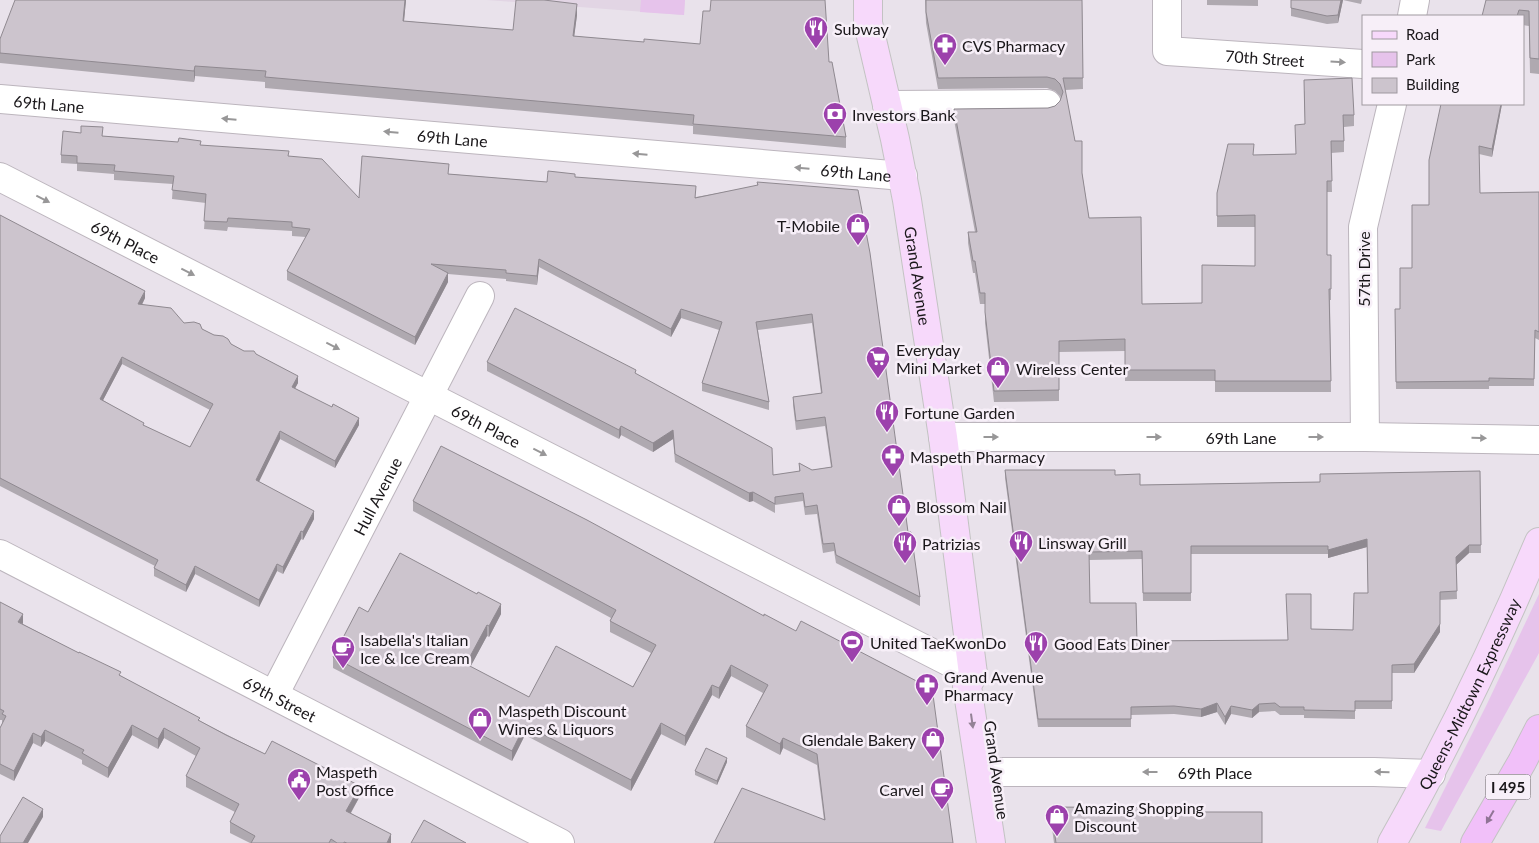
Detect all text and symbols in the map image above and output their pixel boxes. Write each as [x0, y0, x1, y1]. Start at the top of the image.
restaurant icon: Subway [803, 15, 829, 49]
legend [1362, 15, 1524, 105]
place label: Subway [834, 19, 890, 38]
text: Road [1406, 25, 1439, 43]
pharmacy icon: CVS Pharmacy [932, 32, 958, 66]
place label: CVS Pharmacy [962, 36, 1066, 55]
street label: 70th Street [1224, 45, 1305, 70]
text: Park [1406, 50, 1436, 68]
one-way arrow [1330, 58, 1346, 66]
text: Building [1406, 75, 1459, 93]
street label: 69th Lane [13, 91, 85, 116]
bank icon: Investors Bank [822, 101, 848, 135]
place label: Investors Bank [852, 105, 956, 124]
one-way arrow [221, 114, 237, 122]
street label: 69th Lane [416, 125, 488, 150]
one-way arrow [383, 128, 399, 136]
one-way arrow [632, 150, 648, 158]
street label: 69th Lane [820, 160, 892, 184]
one-way arrow [794, 164, 810, 172]
one-way arrow [36, 195, 51, 203]
shop icon: T-Mobile [845, 212, 871, 246]
street label: 69th Place [88, 216, 163, 267]
place label: T-Mobile [777, 216, 840, 235]
street label: Grand Avenue [902, 225, 935, 327]
street label: 57th Drive [1354, 231, 1373, 307]
one-way arrow [181, 268, 196, 276]
place label: Everyday Mini Market [896, 340, 982, 377]
one-way arrow [326, 342, 340, 350]
supermarket icon: Everyday Mini Market [865, 345, 891, 379]
shop icon: Wireless Center [985, 355, 1011, 389]
place label: Wireless Center [1016, 359, 1128, 378]
restaurant icon: Fortune Garden [874, 399, 900, 433]
street label: 69th Place [449, 400, 524, 451]
place label: Fortune Garden [904, 403, 1015, 422]
street label: 69th Lane [1206, 428, 1276, 447]
one-way arrow [984, 433, 1000, 441]
one-way arrow [1146, 433, 1162, 441]
one-way arrow [1309, 433, 1325, 441]
one-way arrow [1471, 435, 1487, 443]
pharmacy icon: Maspeth Pharmacy [880, 443, 906, 477]
place label: Maspeth Pharmacy [910, 447, 1046, 466]
one-way arrow [533, 448, 547, 456]
street label: Hull Avenue [349, 454, 405, 538]
shop icon: Blossom Nail [886, 493, 912, 527]
place label: Blossom Nail [916, 497, 1007, 516]
restaurant icon: Linsway Grill [1008, 529, 1034, 563]
restaurant icon: Patrizias [892, 530, 918, 564]
place label: Linsway Grill [1038, 533, 1127, 552]
place label: Patrizias [922, 534, 981, 553]
street label: Queens-Midtown Expressway [1414, 594, 1523, 793]
sports icon: United TaeKwonDo [839, 629, 865, 663]
place label: Isabella's Italian Ice & Ice Cream [360, 630, 470, 667]
restaurant icon: Good Eats Diner [1023, 630, 1049, 664]
place label: United TaeKwonDo [870, 633, 1006, 652]
place label: Good Eats Diner [1054, 634, 1170, 653]
cafe icon: Isabella's Italian Ice & Ice Cream [330, 635, 356, 669]
place label: Grand Avenue Pharmacy [944, 667, 1044, 704]
street label: 69th Street [240, 672, 320, 725]
pharmacy icon: Grand Avenue Pharmacy [914, 672, 940, 706]
place label: Maspeth Discount Wines & Liquors [498, 701, 627, 738]
shop icon: Maspeth Discount Wines & Liquors [467, 706, 493, 740]
one-way arrow [968, 713, 976, 729]
street label: Grand Avenue [981, 719, 1013, 821]
shop icon: Glendale Bakery [920, 726, 946, 760]
place label: Glendale Bakery [802, 730, 917, 749]
place label: Maspeth Post Office [316, 762, 394, 799]
street label: 69th Place [1178, 763, 1252, 782]
public building icon: Maspeth Post Office [286, 767, 312, 801]
one-way arrow [1142, 768, 1158, 776]
one-way arrow [1374, 768, 1390, 776]
road number: I 495 [1486, 774, 1530, 800]
cafe icon: Carvel [929, 776, 955, 810]
place label: Carvel [879, 780, 924, 799]
place label: Amazing Shopping Discount [1074, 798, 1204, 835]
shop icon: Amazing Shopping Discount [1044, 803, 1070, 837]
one-way arrow [1485, 811, 1494, 824]

